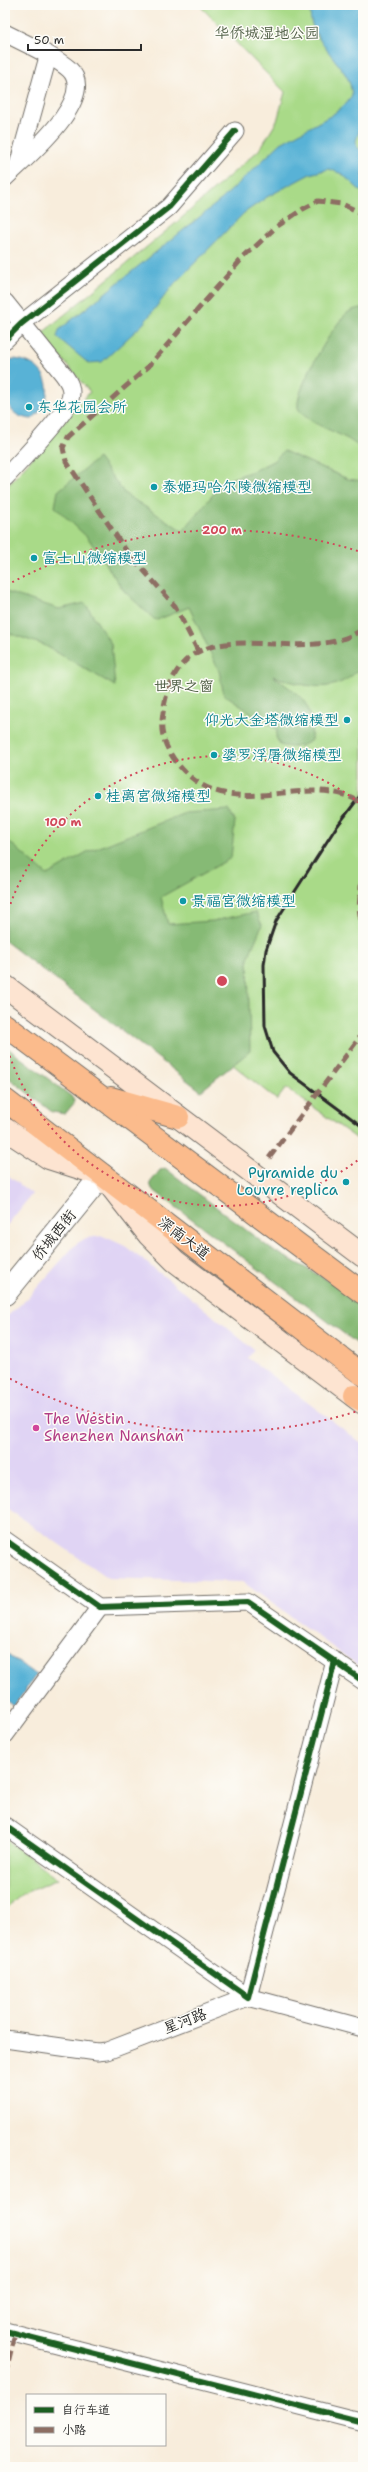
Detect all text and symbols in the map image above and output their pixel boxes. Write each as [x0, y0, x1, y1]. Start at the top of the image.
park label: 华侨城湿地公园 [214, 23, 320, 43]
scale bar [28, 26, 141, 52]
text: 50 m [34, 32, 64, 48]
place label: 东华花园会所 [37, 397, 127, 417]
marker: 东华花园会所 [24, 402, 34, 412]
place label: 泰姬玛哈尔陵微缩模型 [162, 477, 312, 497]
marker: 泰姬玛哈尔陵微缩模型 [149, 482, 159, 492]
text: 200 m [202, 522, 242, 538]
place label: 富士山微缩模型 [42, 548, 147, 568]
marker: 富士山微缩模型 [29, 553, 39, 563]
park label: 世界之窗 [154, 676, 214, 696]
place label: 仰光大金塔微缩模型 [204, 710, 339, 730]
marker: 仰光大金塔微缩模型 [342, 715, 352, 725]
place label: 婆罗浮屠微缩模型 [222, 745, 342, 765]
marker: 婆罗浮屠微缩模型 [209, 750, 219, 760]
place label: 桂离宫微缩模型 [106, 786, 211, 806]
marker: 桂离宫微缩模型 [93, 791, 103, 801]
text: 100 m [45, 814, 82, 830]
place label: 景福宫微缩模型 [191, 891, 296, 911]
marker: 景福宫微缩模型 [178, 896, 188, 906]
centre of rings [215, 974, 229, 988]
place label: Pyramide du Louvre replica [236, 1163, 339, 1200]
marker: Pyramide du Louvre replica [341, 1177, 351, 1187]
street label: 侨城西街 [27, 1205, 81, 1265]
street label: 深南大道 [154, 1212, 214, 1264]
place label: The Westin Shenzhen Nanshan [44, 1409, 184, 1446]
marker: The Westin Shenzhen Nanshan [31, 1423, 41, 1433]
street label: 星河路 [160, 2004, 210, 2038]
legend [26, 2394, 166, 2446]
text: 自行车道 [62, 2402, 110, 2418]
text: 小路 [62, 2422, 86, 2438]

